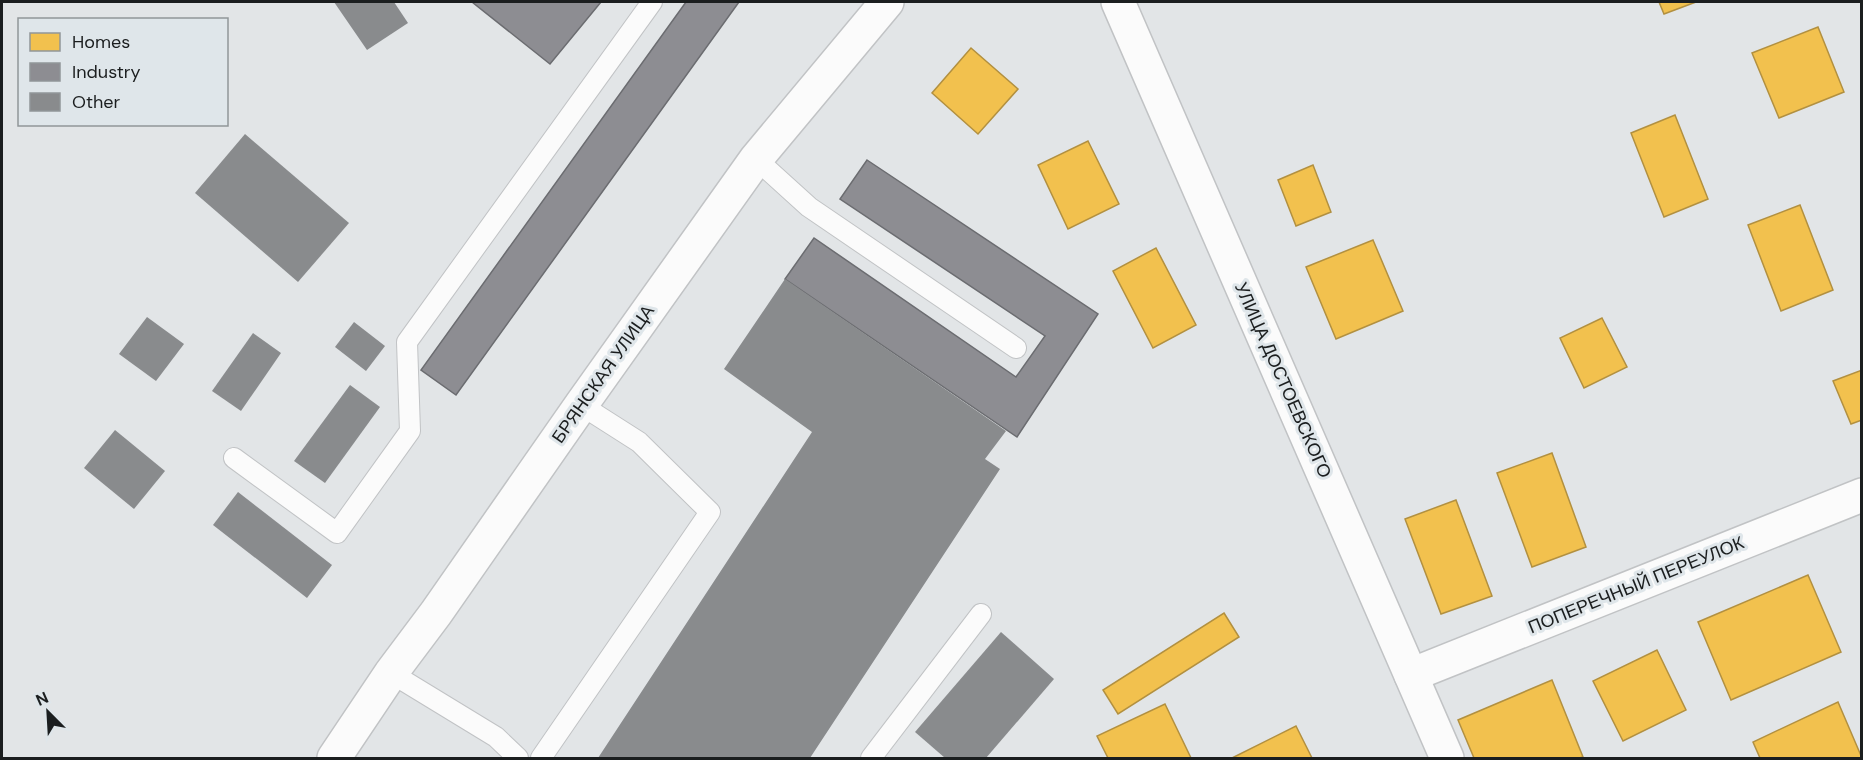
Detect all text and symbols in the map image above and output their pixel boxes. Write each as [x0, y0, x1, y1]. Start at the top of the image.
legend [18, 18, 228, 126]
text: Homes [72, 30, 130, 54]
text: Industry [72, 60, 141, 84]
text: Other [72, 90, 121, 114]
street label: УЛИЦА ДОСТОЕВСКОГО [1229, 278, 1337, 482]
street label: БРЯНСКАЯ УЛИЦА [546, 300, 660, 448]
street label: ПОПЕРЕЧНЫЙ ПЕРЕУЛОК [1525, 530, 1748, 639]
north arrow [18, 682, 78, 742]
text: N [33, 687, 52, 711]

